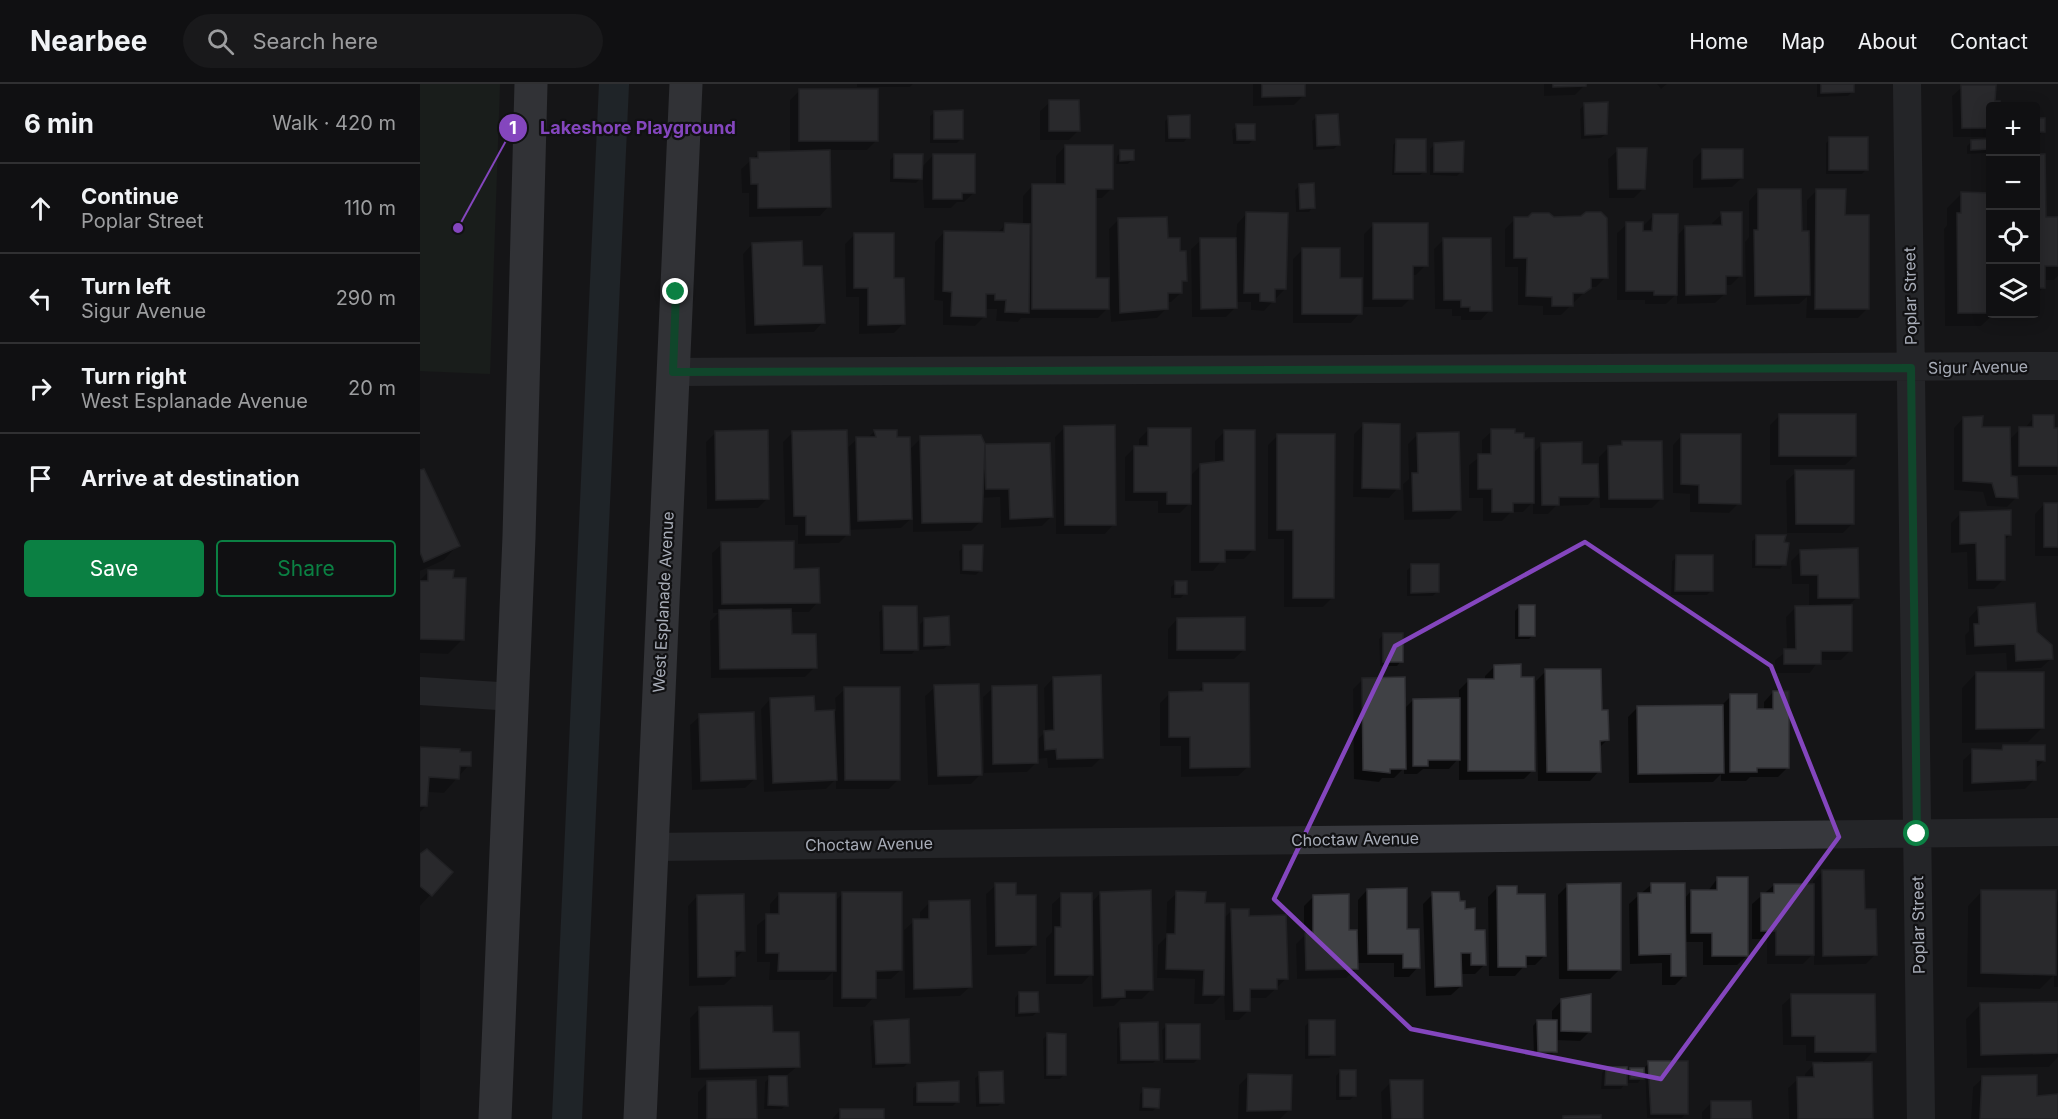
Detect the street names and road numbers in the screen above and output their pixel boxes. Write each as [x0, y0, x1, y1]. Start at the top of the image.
street label: Poplar Street [1899, 247, 1921, 345]
street label: Sigur Avenue [1928, 356, 2028, 378]
street label: West Esplanade Avenue [648, 511, 678, 693]
street label: Choctaw Avenue [1291, 828, 1419, 850]
street label: Choctaw Avenue [805, 833, 933, 855]
street label: Poplar Street [1907, 876, 1929, 974]

